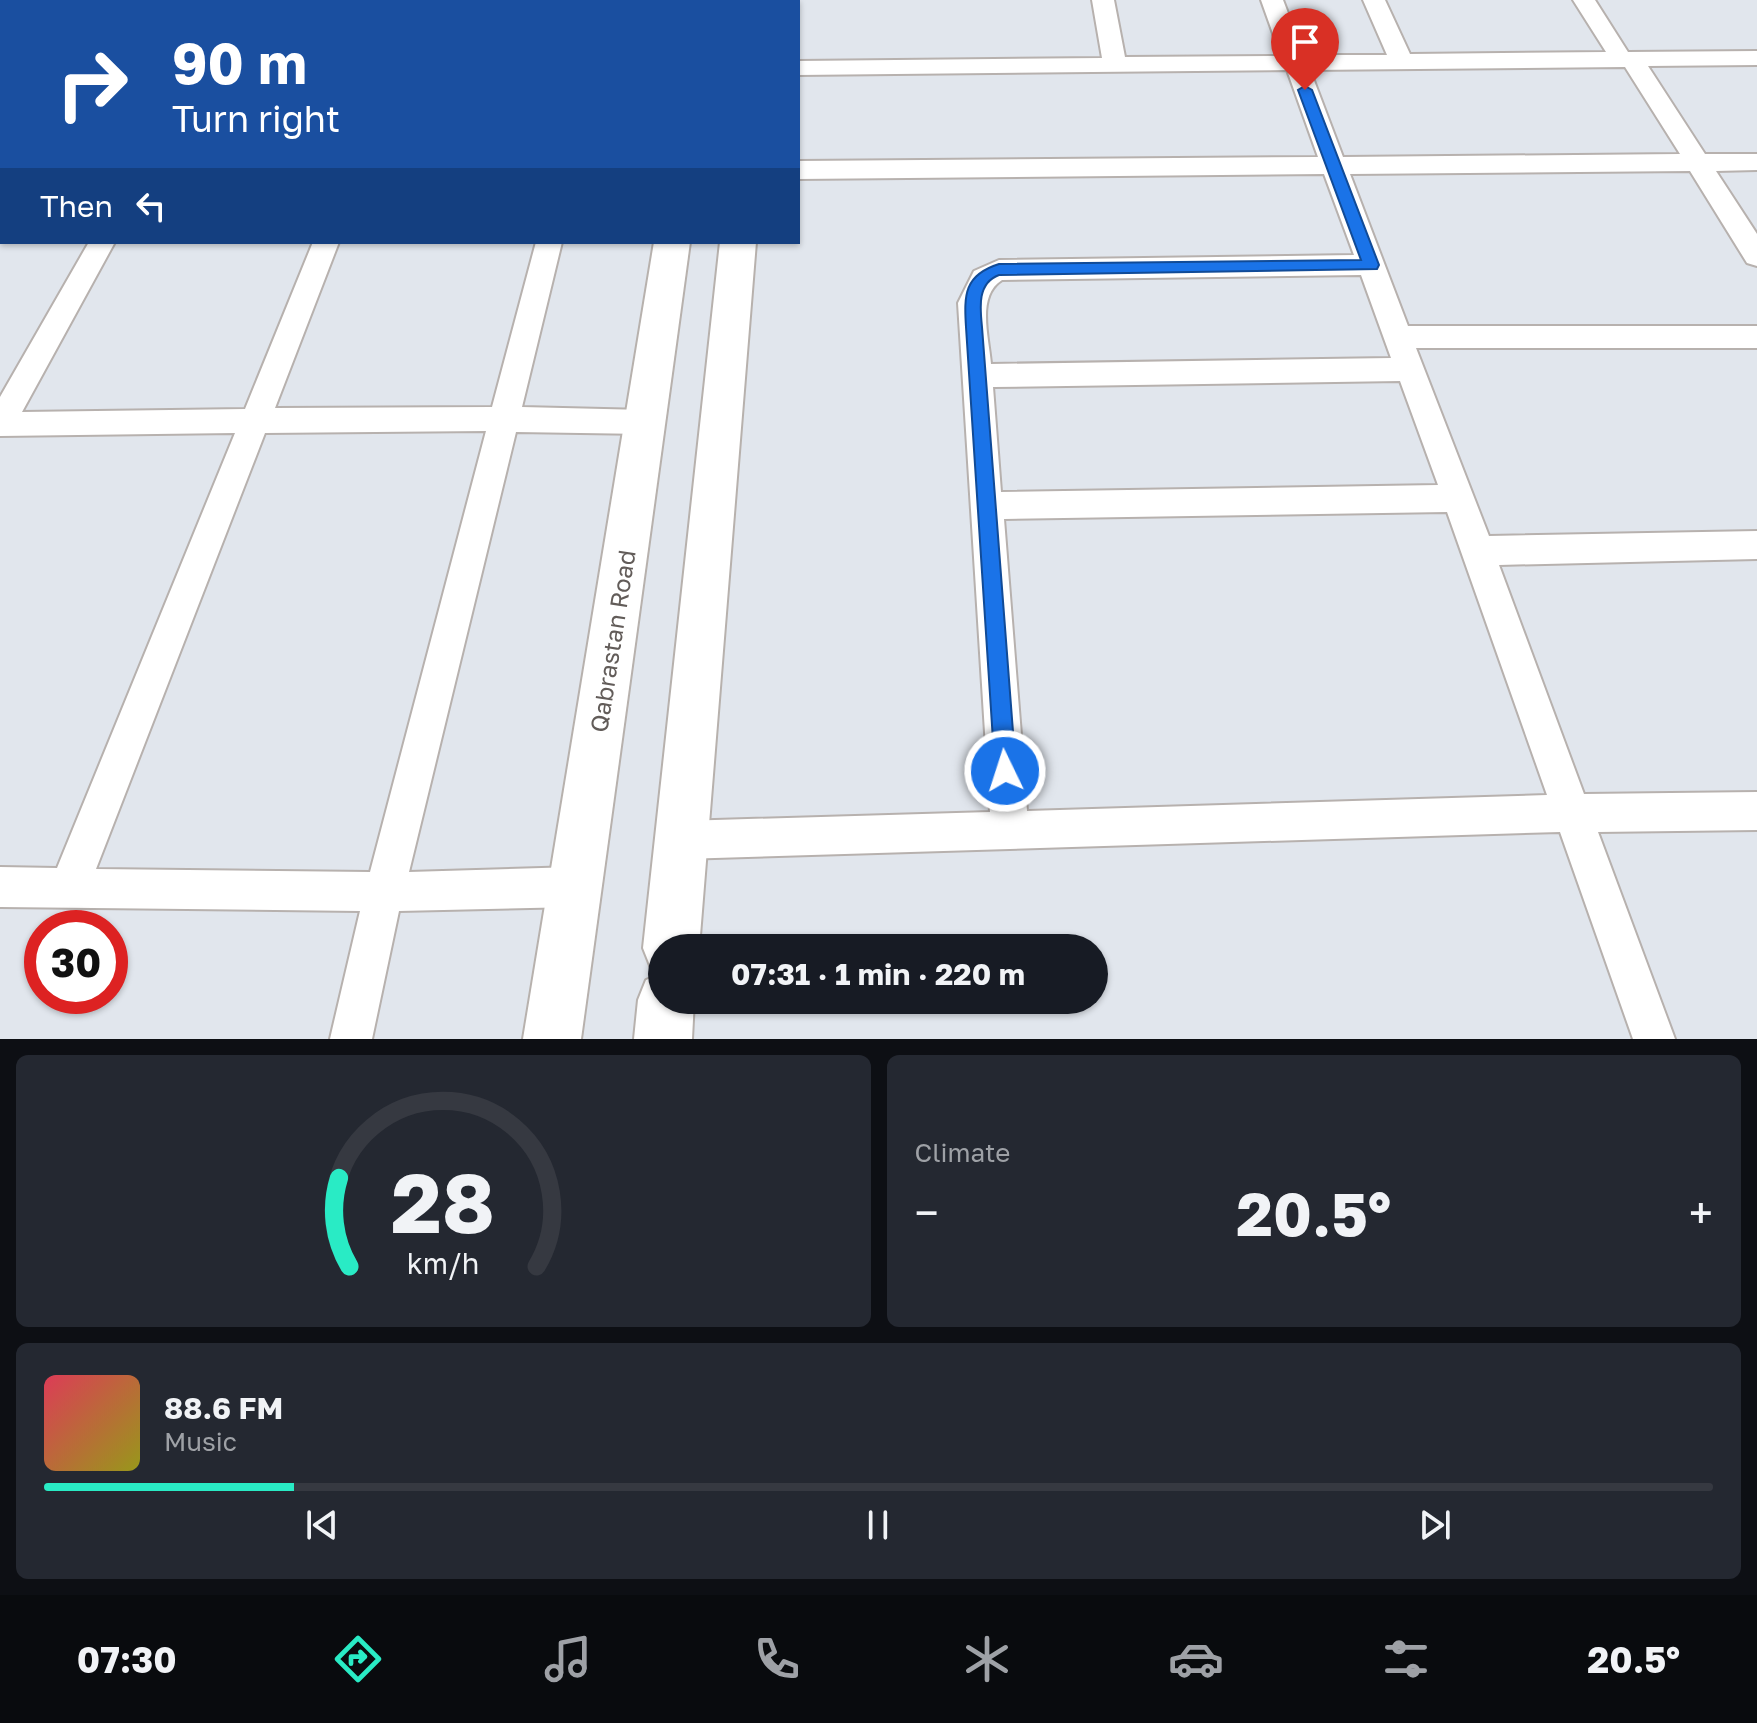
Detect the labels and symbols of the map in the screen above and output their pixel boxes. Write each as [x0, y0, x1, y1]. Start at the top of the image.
pin [1271, 8, 1339, 90]
street label: Qabrastan Road [583, 548, 641, 734]
position arrow [963, 729, 1047, 813]
speed limit sign: 30 [24, 910, 128, 1014]

